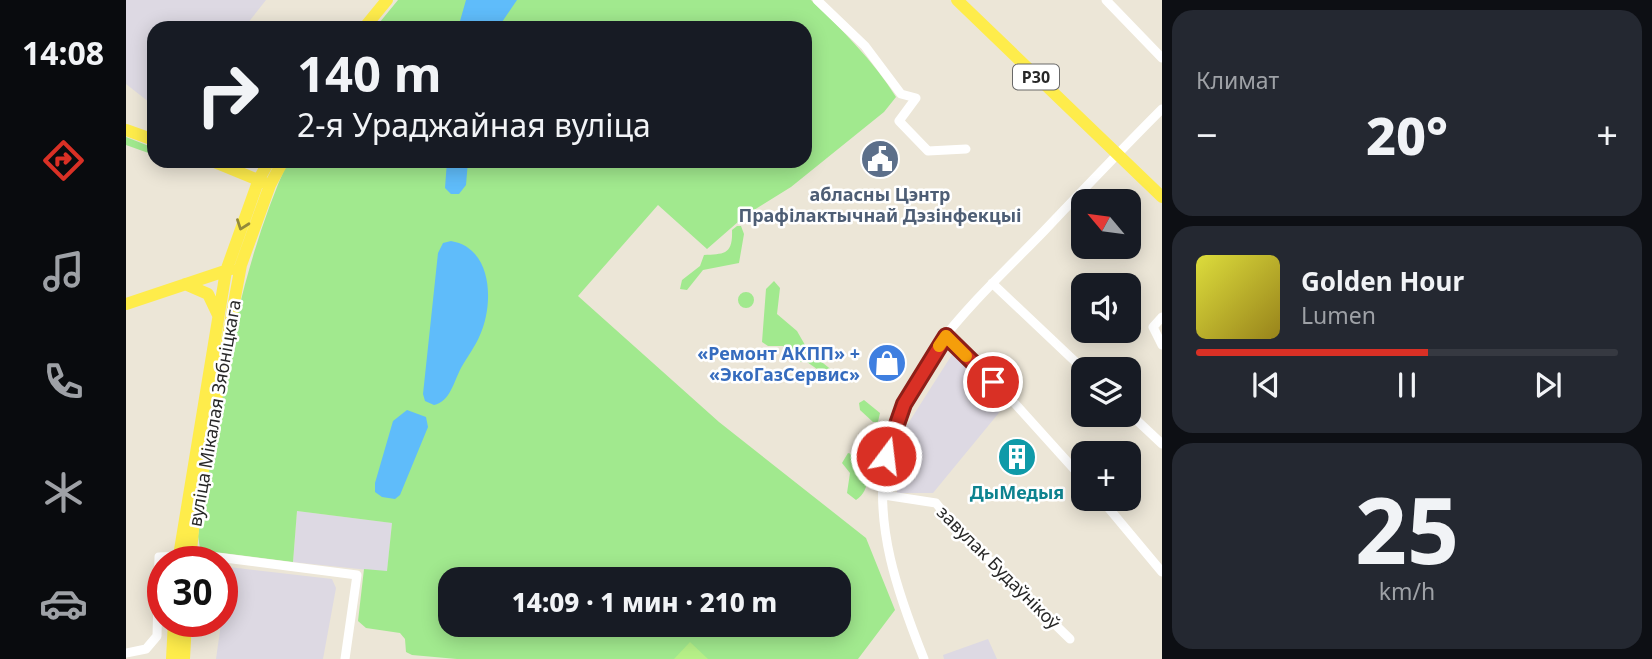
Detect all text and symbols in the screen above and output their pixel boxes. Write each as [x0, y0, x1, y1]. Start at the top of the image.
text: 14:08 [22, 31, 104, 74]
text: 140 m [297, 40, 442, 106]
icon: right [182, 49, 273, 140]
road number: Р30 [1013, 64, 1059, 90]
text: Климат [1196, 64, 1279, 96]
text: 20° [1366, 99, 1448, 170]
text: 2-я Ураджайная вуліца [297, 103, 651, 146]
text: − [1196, 108, 1218, 160]
text: + [1596, 108, 1618, 160]
icon: directions [39, 136, 88, 185]
public building icon: абласны Цэнтр Прафілактычнай Дэзінфекцыі [859, 138, 901, 180]
place label: абласны Цэнтр Прафілактычнай Дэзінфекцыі [738, 182, 1022, 227]
north arrow [1071, 189, 1141, 259]
map controls [1071, 189, 1141, 511]
one-way arrow [236, 218, 250, 231]
icon: music [39, 247, 88, 296]
text: Golden Hour [1301, 263, 1464, 299]
button: sound [1071, 273, 1141, 343]
street label: вуліца Мікалая Зябніцкага [182, 298, 246, 528]
text: Lumen [1301, 299, 1376, 331]
place label: «Ремонт АКПП» + «ЭкоГазСервис» [697, 341, 860, 386]
shop icon: «Ремонт АКПП» + «ЭкоГазСервис» [866, 342, 908, 384]
pin [963, 352, 1023, 412]
icon: phone [39, 357, 88, 406]
button: layers [1071, 357, 1141, 427]
icon: arrive [974, 363, 1012, 401]
icon: previous [1247, 366, 1285, 404]
icon: pause [1388, 366, 1426, 404]
icon: next [1529, 366, 1567, 404]
position arrow [849, 419, 923, 493]
building icon: ДыМедыя [996, 436, 1038, 478]
button: + [1071, 441, 1141, 511]
text: 25 [1355, 467, 1459, 591]
icon: climate [39, 468, 88, 517]
place label: ДыМедыя [970, 480, 1064, 504]
street label: завулак Будаўнікоў [932, 500, 1066, 634]
speed limit sign: 30 [147, 546, 238, 637]
text: km/h [1379, 575, 1435, 607]
icon: car [39, 579, 88, 628]
text: 14:09 · 1 мин · 210 m [512, 584, 777, 620]

